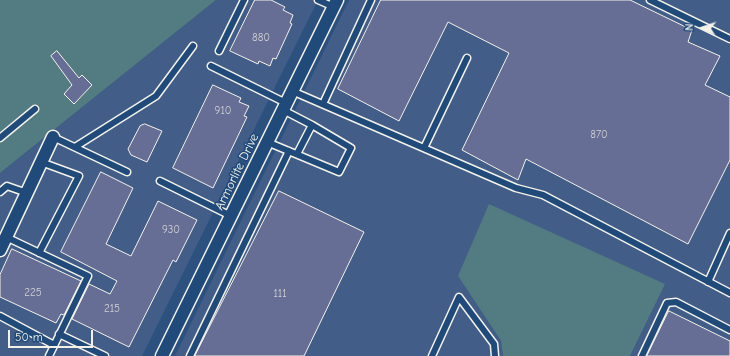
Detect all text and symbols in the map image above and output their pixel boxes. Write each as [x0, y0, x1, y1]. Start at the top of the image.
north arrow [682, 8, 722, 48]
text: N [683, 23, 696, 31]
house number: 880 [252, 31, 270, 45]
house number: 910 [215, 104, 231, 118]
house number: 870 [590, 128, 608, 142]
street label: Armorlite Drive [212, 131, 262, 213]
house number: 930 [162, 223, 180, 237]
house number: 225 [24, 286, 42, 300]
house number: 111 [273, 287, 287, 301]
house number: 215 [104, 302, 120, 316]
scale bar [10, 322, 95, 348]
text: 50 m [15, 330, 43, 344]

